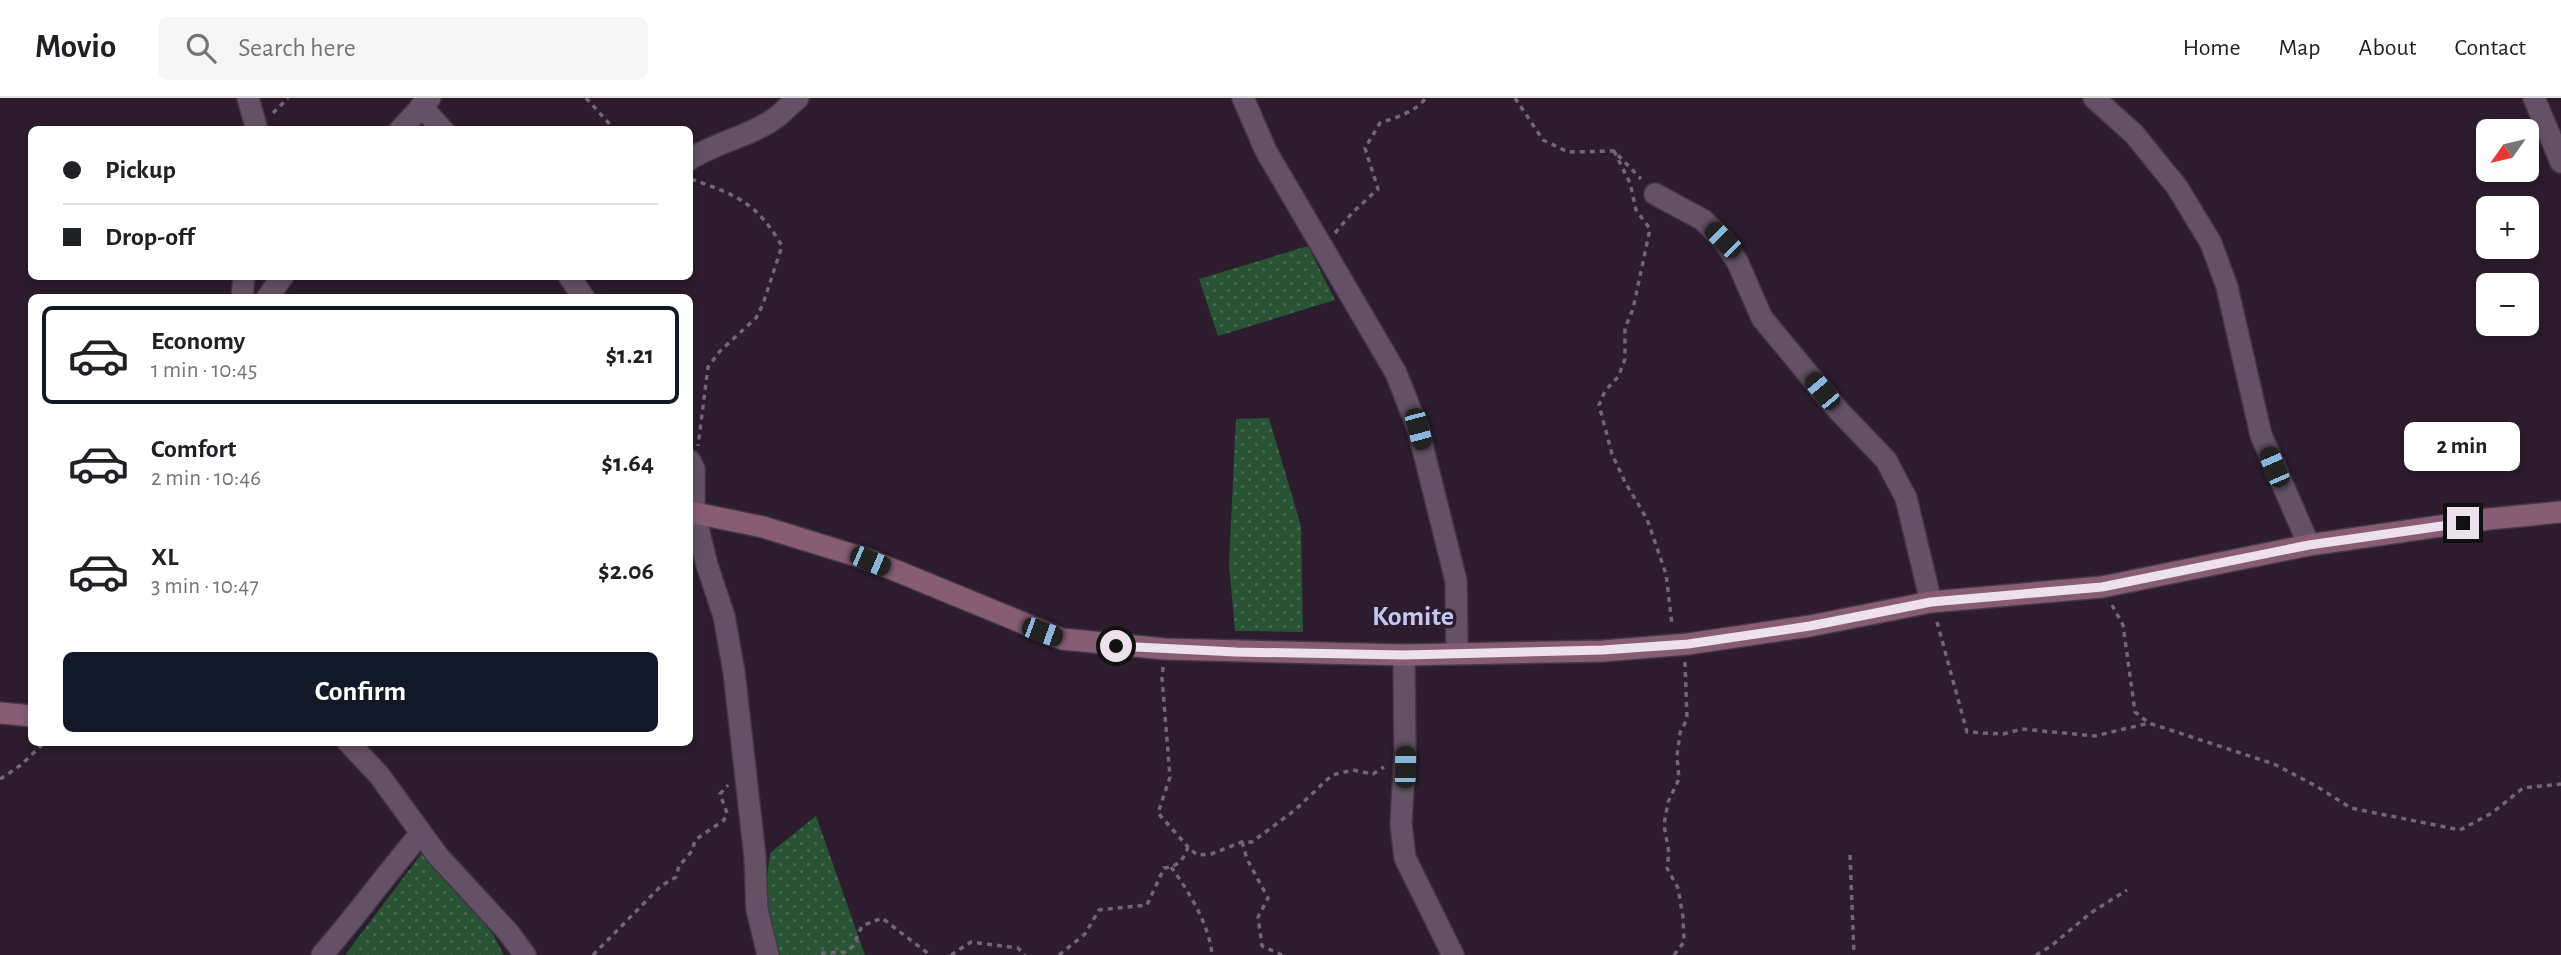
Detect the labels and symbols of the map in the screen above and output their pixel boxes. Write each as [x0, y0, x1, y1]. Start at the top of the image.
north arrow [2476, 119, 2539, 182]
car [1701, 218, 1746, 262]
car [1801, 368, 1844, 414]
car [1403, 406, 1434, 452]
callout: 2 min [2405, 422, 2521, 470]
car [2257, 444, 2292, 490]
route end [2447, 507, 2479, 539]
car [847, 543, 894, 579]
district label: Komite [1372, 603, 1454, 631]
car [1019, 615, 1066, 649]
route start [1100, 630, 1132, 662]
car [1395, 746, 1416, 788]

